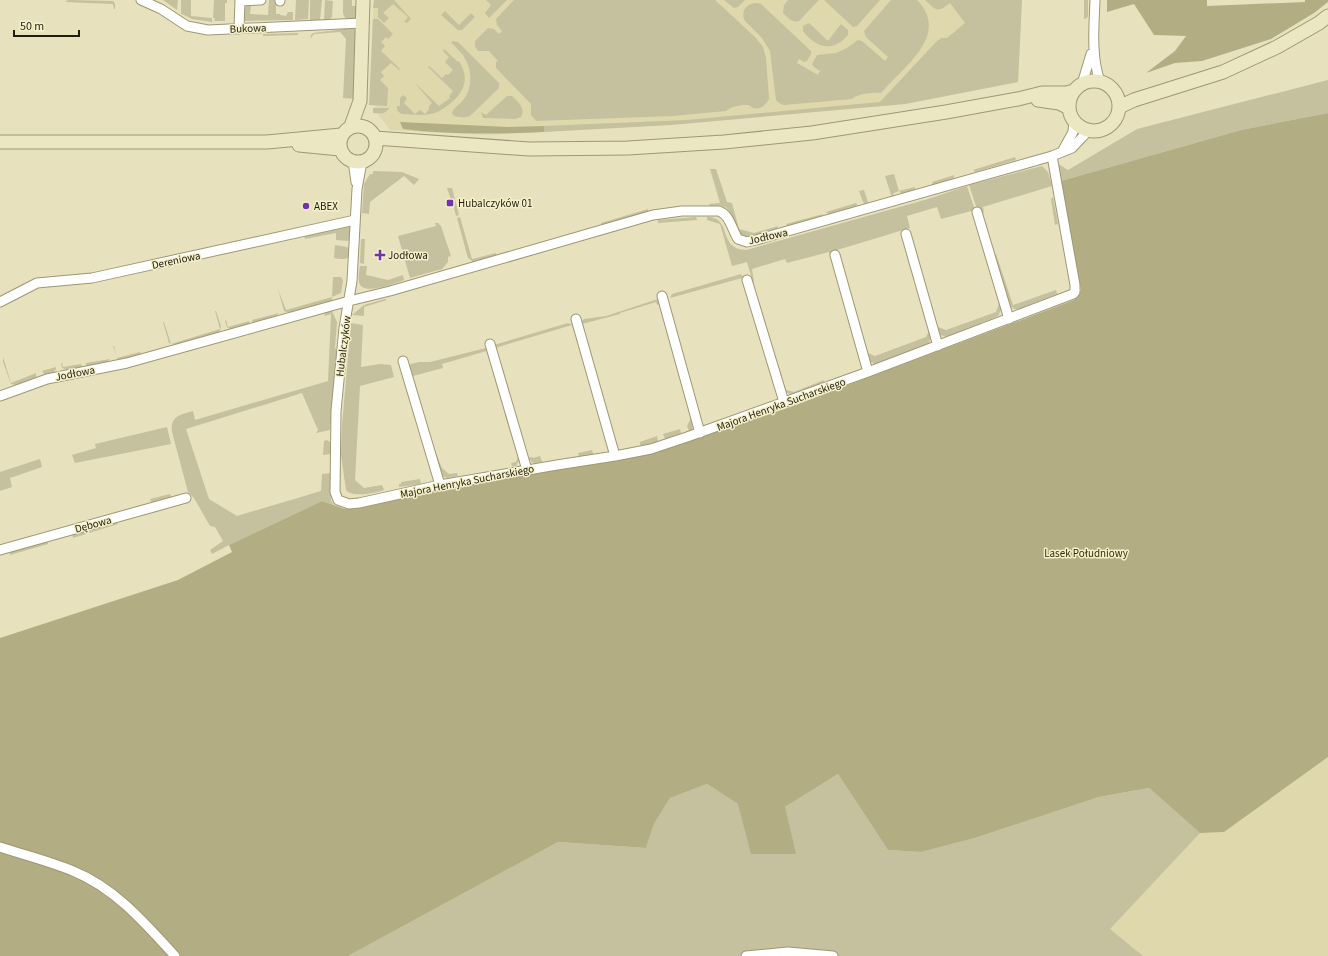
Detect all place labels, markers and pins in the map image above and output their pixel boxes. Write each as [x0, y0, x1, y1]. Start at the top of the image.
place label: Hubalczyków 01 [458, 196, 532, 211]
marker: Hubalczyków 01 [445, 198, 455, 208]
place label: ABEX [314, 199, 338, 214]
marker: ABEX [301, 201, 311, 211]
place label: Jodłowa [388, 248, 428, 263]
marker: Jodłowa [375, 250, 385, 260]

